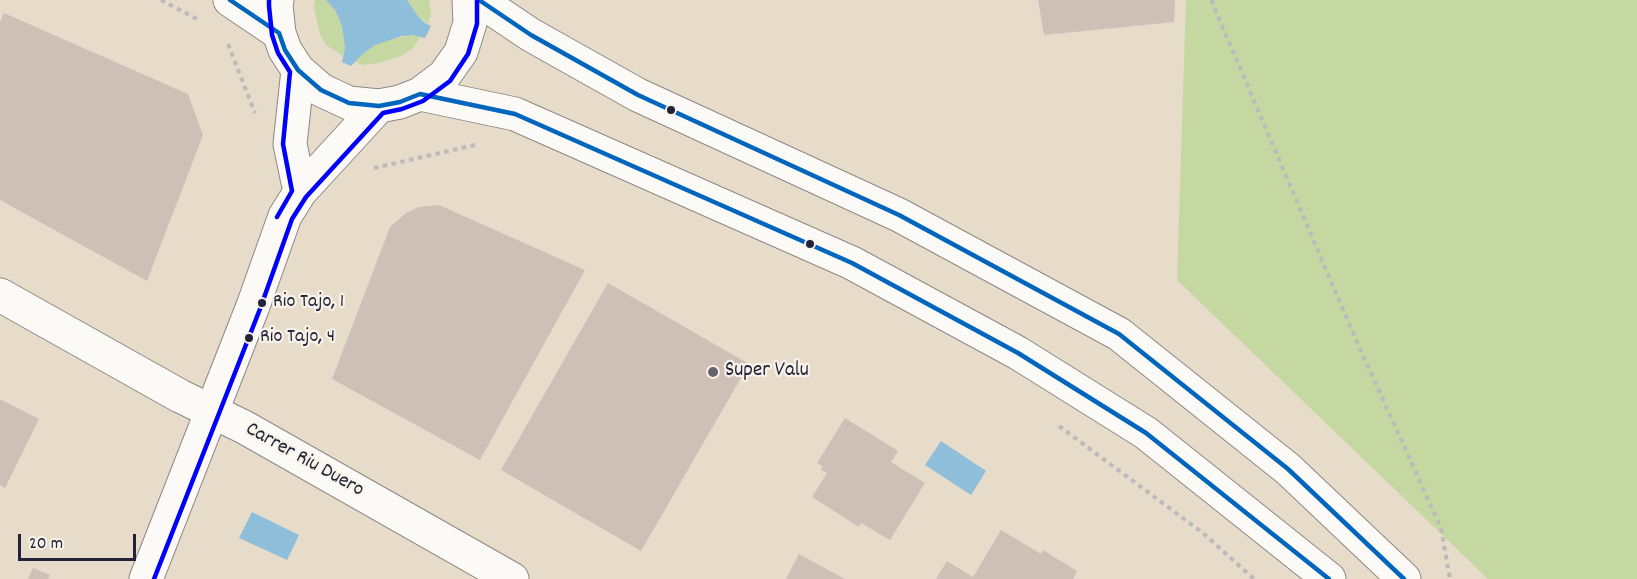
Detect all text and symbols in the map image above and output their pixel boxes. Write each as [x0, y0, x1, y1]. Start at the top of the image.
unlabelled marker [665, 104, 677, 116]
unlabelled marker [804, 238, 816, 250]
place label: Rio Tajo, 1 [273, 291, 344, 315]
marker: Rio Tajo, 1 [256, 297, 268, 309]
place label: Rio Tajo, 4 [260, 326, 335, 350]
marker: Rio Tajo, 4 [243, 332, 255, 344]
place label: Super Valu [725, 359, 809, 385]
marker: Super Valu [706, 365, 720, 379]
street label: Carrer Riu Duero [240, 418, 368, 504]
scale bar [21, 522, 140, 560]
text: 20 m [29, 532, 63, 557]

